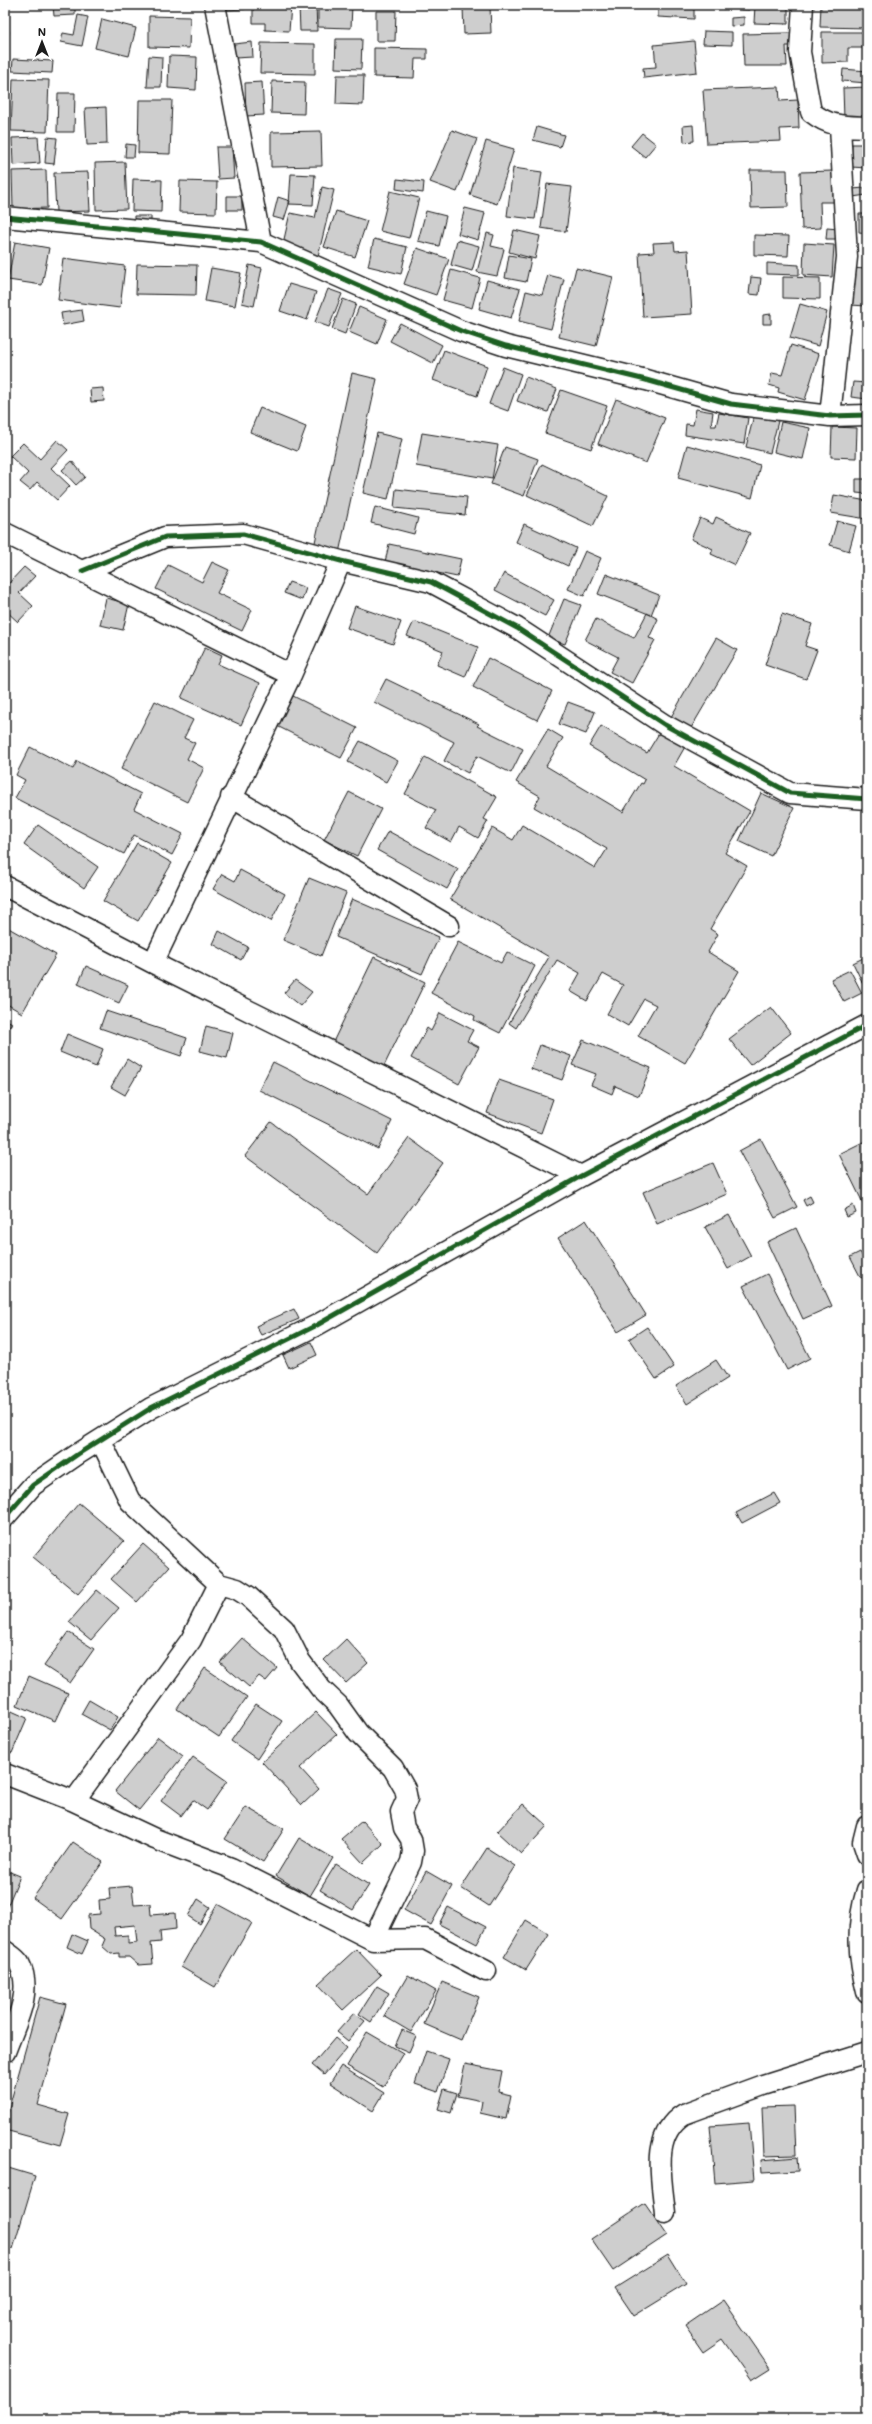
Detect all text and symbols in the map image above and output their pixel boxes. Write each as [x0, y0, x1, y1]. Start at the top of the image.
north arrow [22, 22, 62, 62]
text: N [38, 24, 46, 39]

